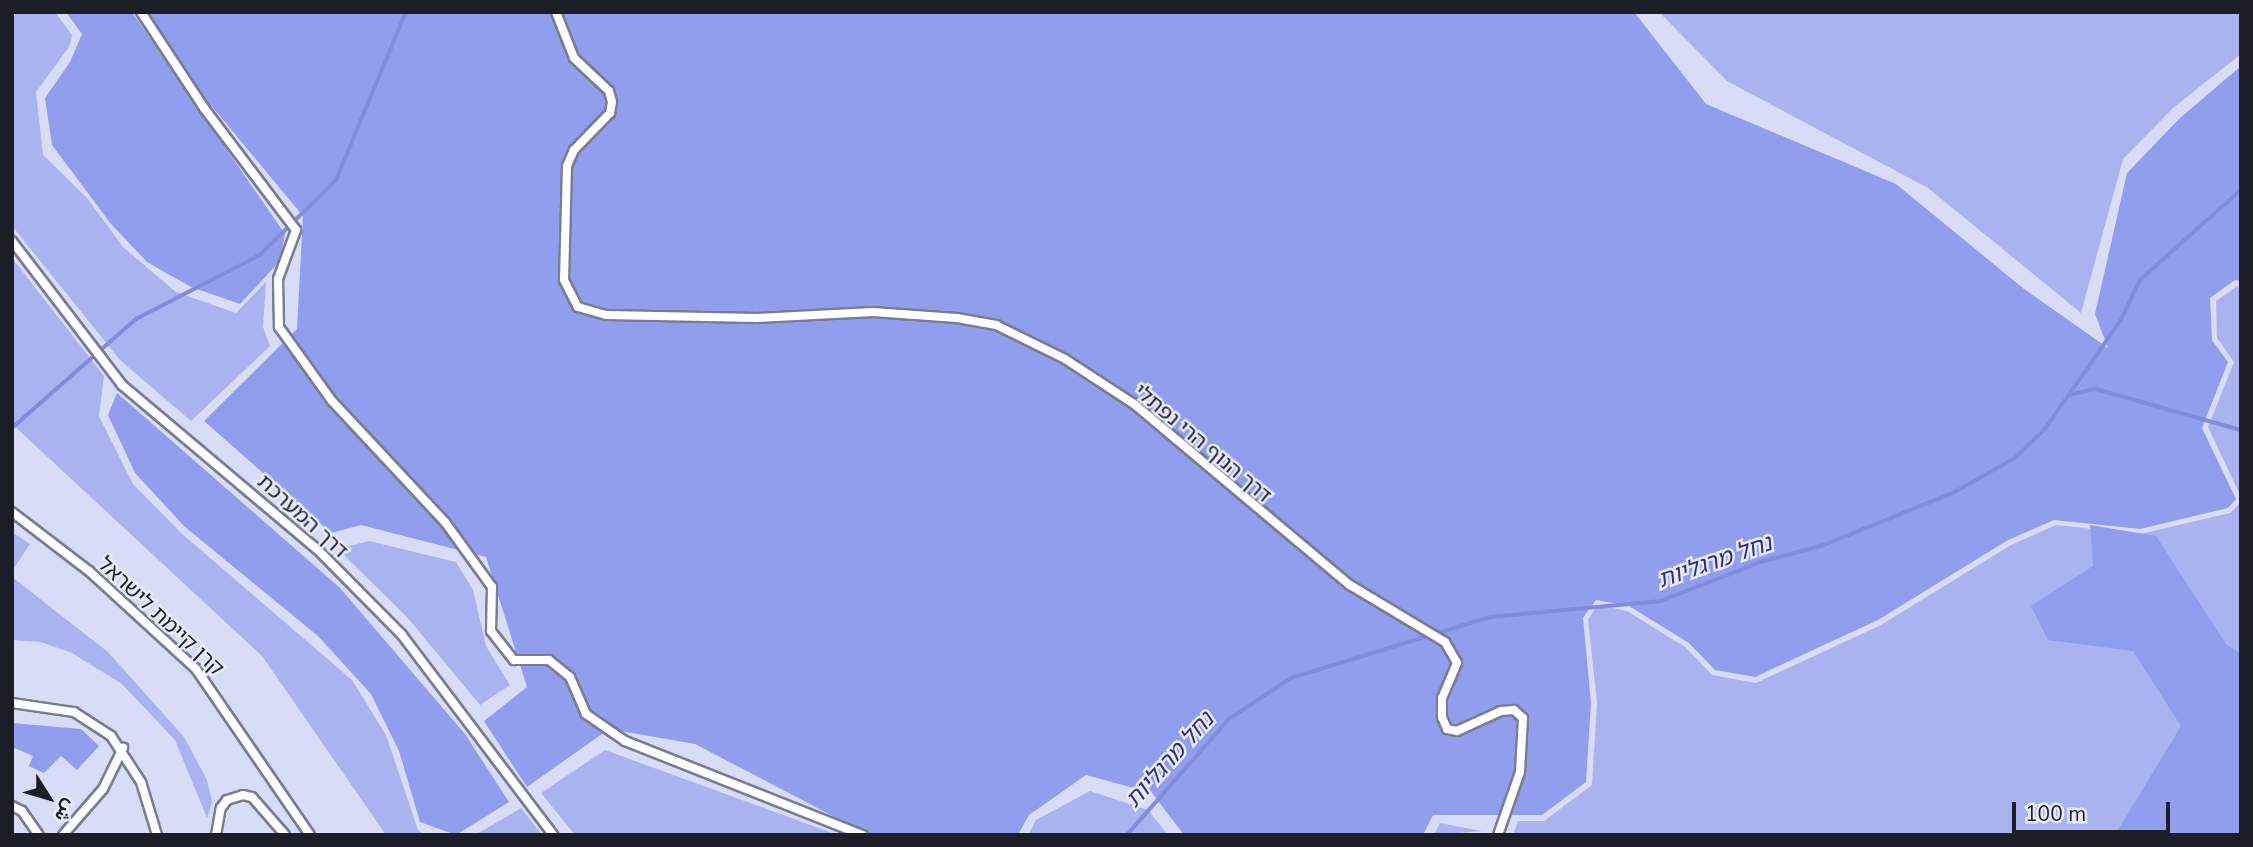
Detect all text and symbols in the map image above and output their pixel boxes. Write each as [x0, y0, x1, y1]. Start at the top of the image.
street label: דרך הנוף הרי נפתלי [1129, 378, 1277, 508]
street label: דרך המערכת [252, 469, 354, 563]
water label: נחל מרגליות [1654, 530, 1776, 594]
street label: קרן קיימת לישראל [93, 551, 229, 681]
water label: נחל מרגליות [1120, 707, 1220, 813]
north arrow [14, 763, 84, 833]
scale bar [2015, 788, 2172, 832]
text: ش [49, 794, 83, 828]
text: 100 m [2025, 800, 2086, 828]

